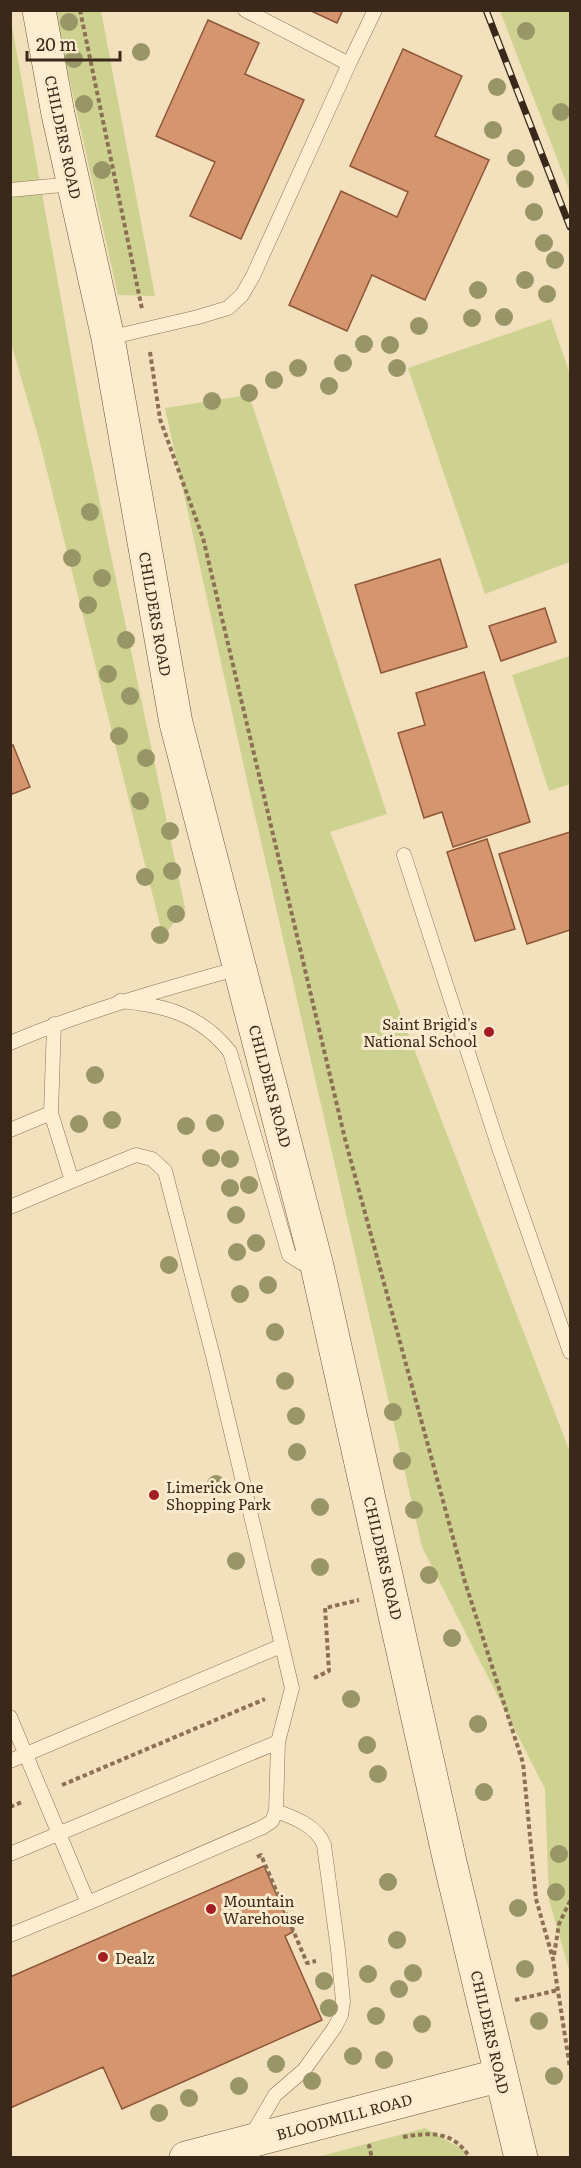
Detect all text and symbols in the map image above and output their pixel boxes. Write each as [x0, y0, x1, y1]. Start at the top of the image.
scale bar [27, 24, 120, 62]
text: 20 m [36, 30, 77, 57]
street label: CHILDERS ROAD [40, 73, 88, 201]
street label: CHILDERS ROAD [134, 550, 178, 678]
place label: Saint Brigid's National School [363, 1012, 477, 1052]
street label: CHILDERS ROAD [244, 1022, 298, 1150]
marker: Saint Brigid's National School [482, 1025, 496, 1039]
place label: Limerick One Shopping Park [166, 1475, 272, 1515]
marker: Limerick One Shopping Park [147, 1488, 161, 1502]
street label: CHILDERS ROAD [359, 1494, 409, 1622]
place label: Mountain Warehouse [223, 1889, 304, 1929]
marker: Mountain Warehouse [204, 1902, 218, 1916]
place label: Dealz [115, 1946, 155, 1969]
marker: Dealz [96, 1950, 110, 1964]
street label: CHILDERS ROAD [466, 1968, 516, 2096]
street label: BLOODMILL ROAD [273, 2087, 415, 2145]

